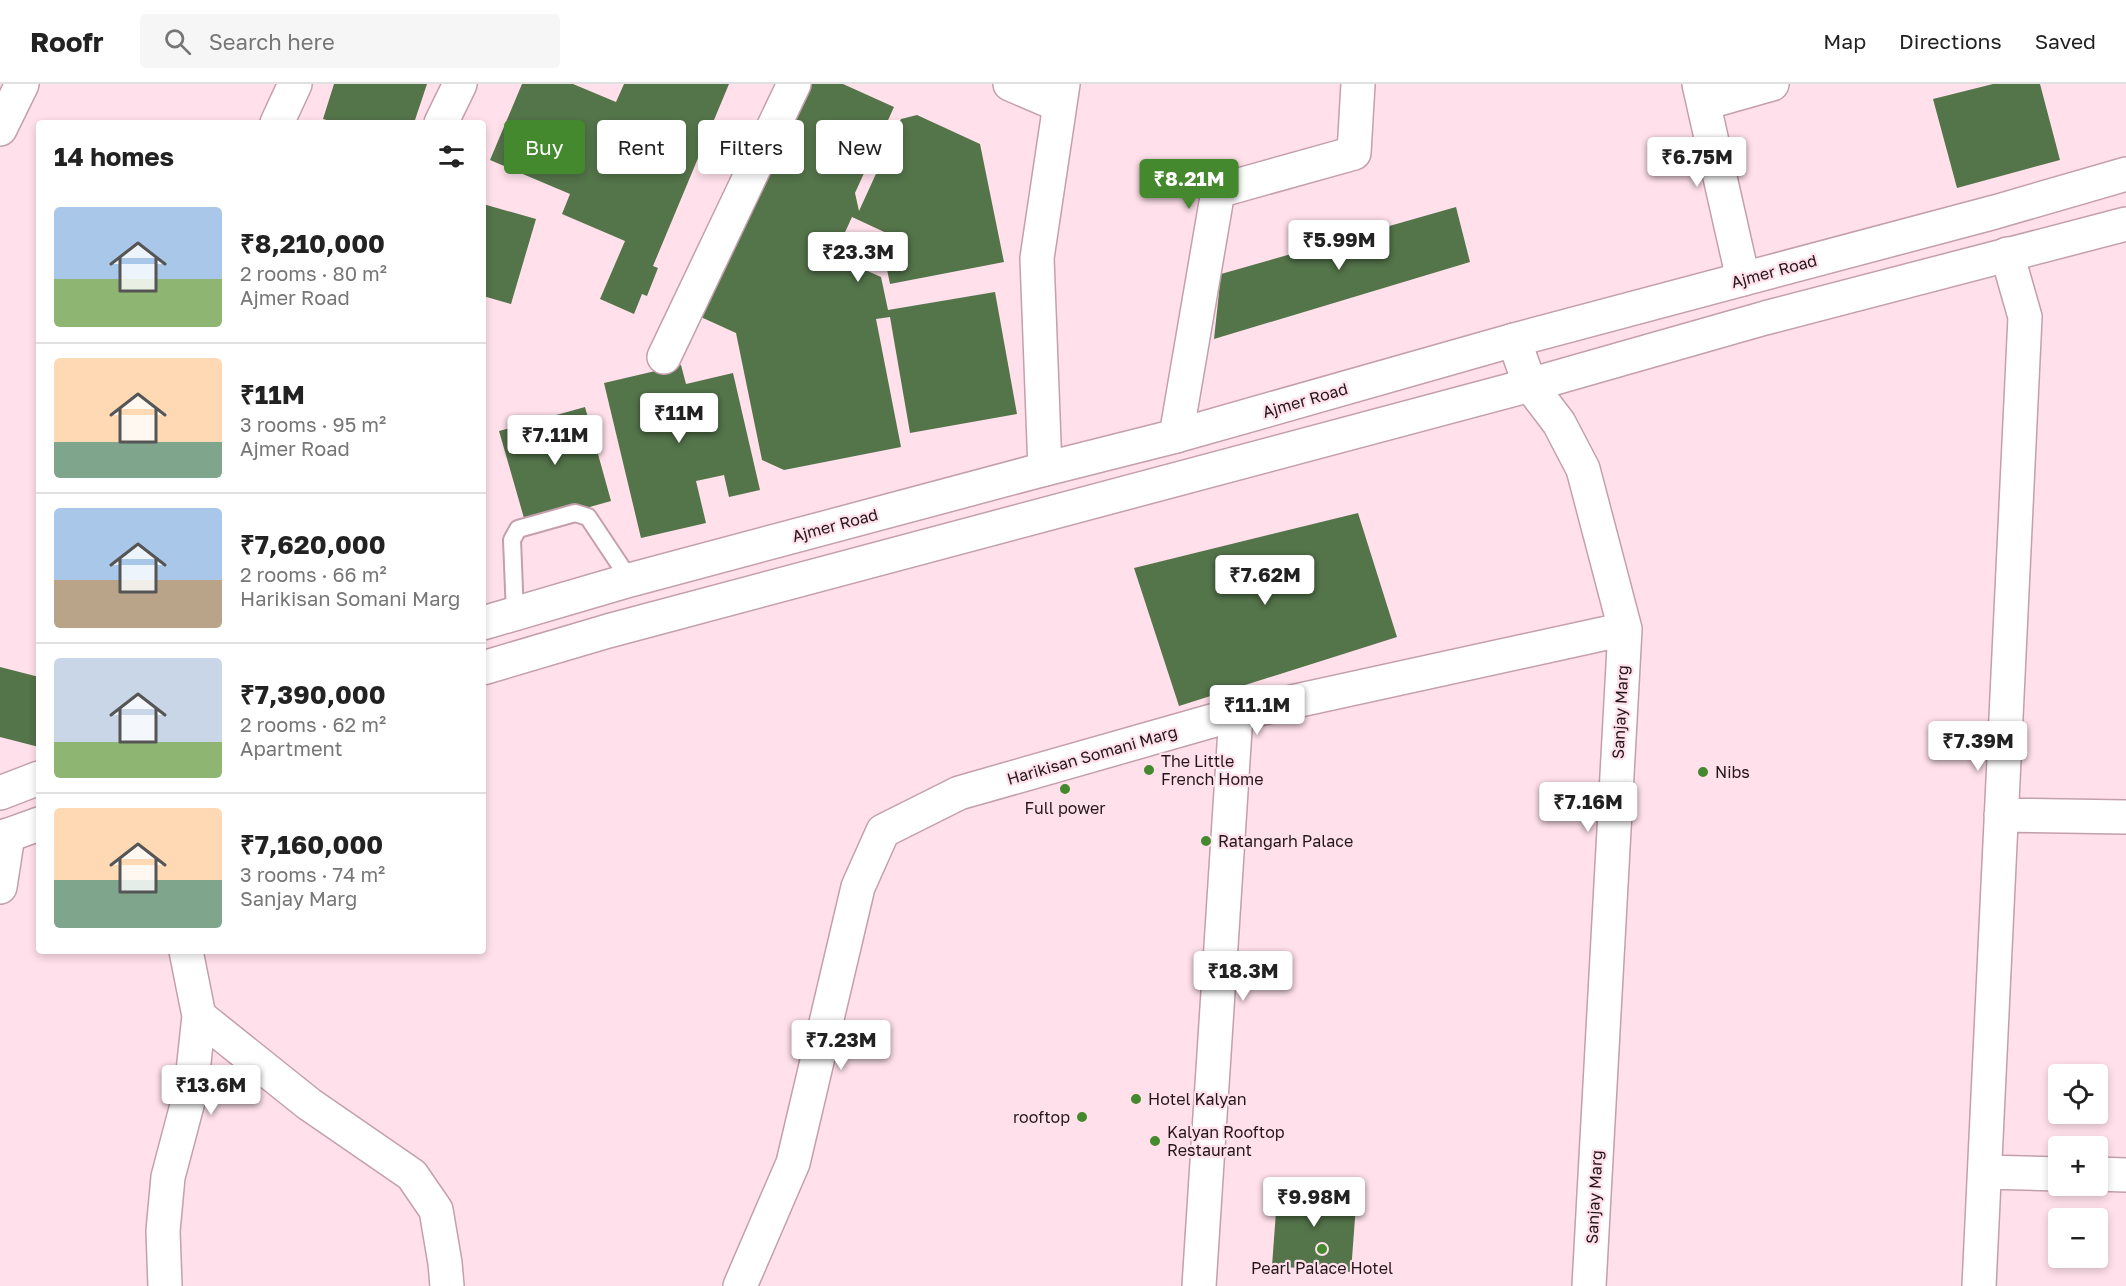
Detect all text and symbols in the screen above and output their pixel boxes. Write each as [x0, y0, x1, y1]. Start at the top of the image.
search box [140, 14, 560, 68]
text: Roofr [30, 25, 104, 58]
icon: search [161, 25, 194, 58]
text: Search here [209, 28, 335, 55]
text: Map [1823, 28, 1866, 54]
text: Directions [1899, 28, 2002, 54]
text: Saved [2035, 28, 2096, 54]
chip: Buy [504, 120, 585, 174]
chip: Rent [597, 120, 686, 174]
chip: Filters [698, 120, 804, 174]
chip: New [816, 120, 903, 174]
pin: ₹6.75M [1648, 137, 1746, 188]
icon: filters [435, 140, 468, 173]
text: 14 homes [54, 141, 174, 172]
text: ₹6.75M [1661, 144, 1733, 168]
pin: ₹8.21M [1140, 159, 1238, 210]
text: ₹8.21M [1154, 166, 1224, 190]
pin: ₹5.99M [1290, 220, 1388, 271]
text: ₹5.99M [1302, 227, 1376, 251]
text: ₹8,210,000 [240, 228, 385, 259]
icon: home [102, 231, 174, 303]
pin: ₹23.3M [809, 232, 907, 283]
text: ₹23.3M [822, 239, 894, 263]
street label: Ajmer Road [1729, 250, 1819, 292]
text: 2 rooms · 80 m² [240, 261, 387, 285]
text: Ajmer Road [240, 285, 350, 309]
street label: Ajmer Road [1260, 378, 1350, 422]
text: ₹11M [240, 379, 305, 410]
icon: home [102, 382, 174, 454]
pin: ₹11M [643, 393, 715, 444]
text: ₹11M [654, 400, 704, 424]
text: 3 rooms · 95 m² [240, 412, 386, 436]
pin: ₹7.11M [506, 415, 604, 466]
text: ₹7.11M [521, 422, 589, 446]
text: Ajmer Road [240, 436, 350, 460]
street label: Ajmer Road [790, 504, 880, 546]
text: ₹7,620,000 [240, 529, 386, 560]
icon: home [102, 532, 174, 604]
pin: ₹7.62M [1216, 555, 1314, 606]
text: 2 rooms · 66 m² [240, 562, 387, 586]
text: ₹7.62M [1229, 562, 1301, 586]
text: Harikisan Somani Marg [240, 586, 460, 610]
street label: Sanjay Marg [1608, 665, 1632, 759]
text: ₹7,390,000 [240, 679, 386, 710]
icon: home [102, 682, 174, 754]
pin: ₹11.1M [1208, 685, 1306, 736]
text: ₹11.1M [1224, 692, 1290, 716]
text: 2 rooms · 62 m² [240, 712, 386, 736]
street label: Harikisan Somani Marg [1005, 721, 1179, 789]
pin: ₹7.39M [1929, 721, 2027, 772]
text: ₹7.39M [1942, 728, 2014, 752]
text: Apartment [240, 736, 343, 760]
place label: The Little French Home [1161, 751, 1263, 789]
place label: Nibs [1715, 762, 1750, 782]
marker: The Little French Home [1142, 763, 1156, 777]
marker: Nibs [1696, 765, 1710, 779]
marker: Full power [1058, 782, 1072, 796]
pin: ₹7.16M [1539, 782, 1637, 833]
text: ₹7.16M [1553, 789, 1623, 813]
place label: Full power [1024, 798, 1106, 818]
text: ₹7,160,000 [240, 829, 383, 860]
place label: Ratangarh Palace [1218, 831, 1353, 851]
icon: home [102, 832, 174, 904]
marker: Ratangarh Palace [1199, 834, 1213, 848]
text: 3 rooms · 74 m² [240, 862, 385, 886]
text: Sanjay Marg [240, 886, 357, 910]
pin: ₹18.3M [1194, 951, 1292, 1002]
text: ₹18.3M [1208, 958, 1278, 982]
pin: ₹7.23M [792, 1020, 890, 1071]
text: ₹7.23M [806, 1027, 876, 1051]
map controls [2048, 1064, 2108, 1268]
button: locate [2048, 1064, 2108, 1124]
pin: ₹13.6M [162, 1065, 260, 1116]
text: ₹13.6M [176, 1072, 246, 1096]
place label: Hotel Kalyan [1148, 1089, 1247, 1109]
marker: Hotel Kalyan [1129, 1092, 1143, 1106]
place label: rooftop [1013, 1107, 1070, 1127]
marker: rooftop [1075, 1110, 1089, 1124]
place label: Kalyan Rooftop Restaurant [1167, 1122, 1285, 1160]
marker: Kalyan Rooftop Restaurant [1148, 1134, 1162, 1148]
button: + [2048, 1136, 2108, 1196]
street label: Sanjay Marg [1582, 1150, 1606, 1244]
pin: ₹9.98M [1265, 1177, 1363, 1228]
text: ₹9.98M [1277, 1184, 1351, 1208]
button: − [2048, 1208, 2108, 1268]
marker: Pearl Palace Hotel [1315, 1242, 1329, 1256]
place label: Pearl Palace Hotel [1251, 1258, 1393, 1278]

